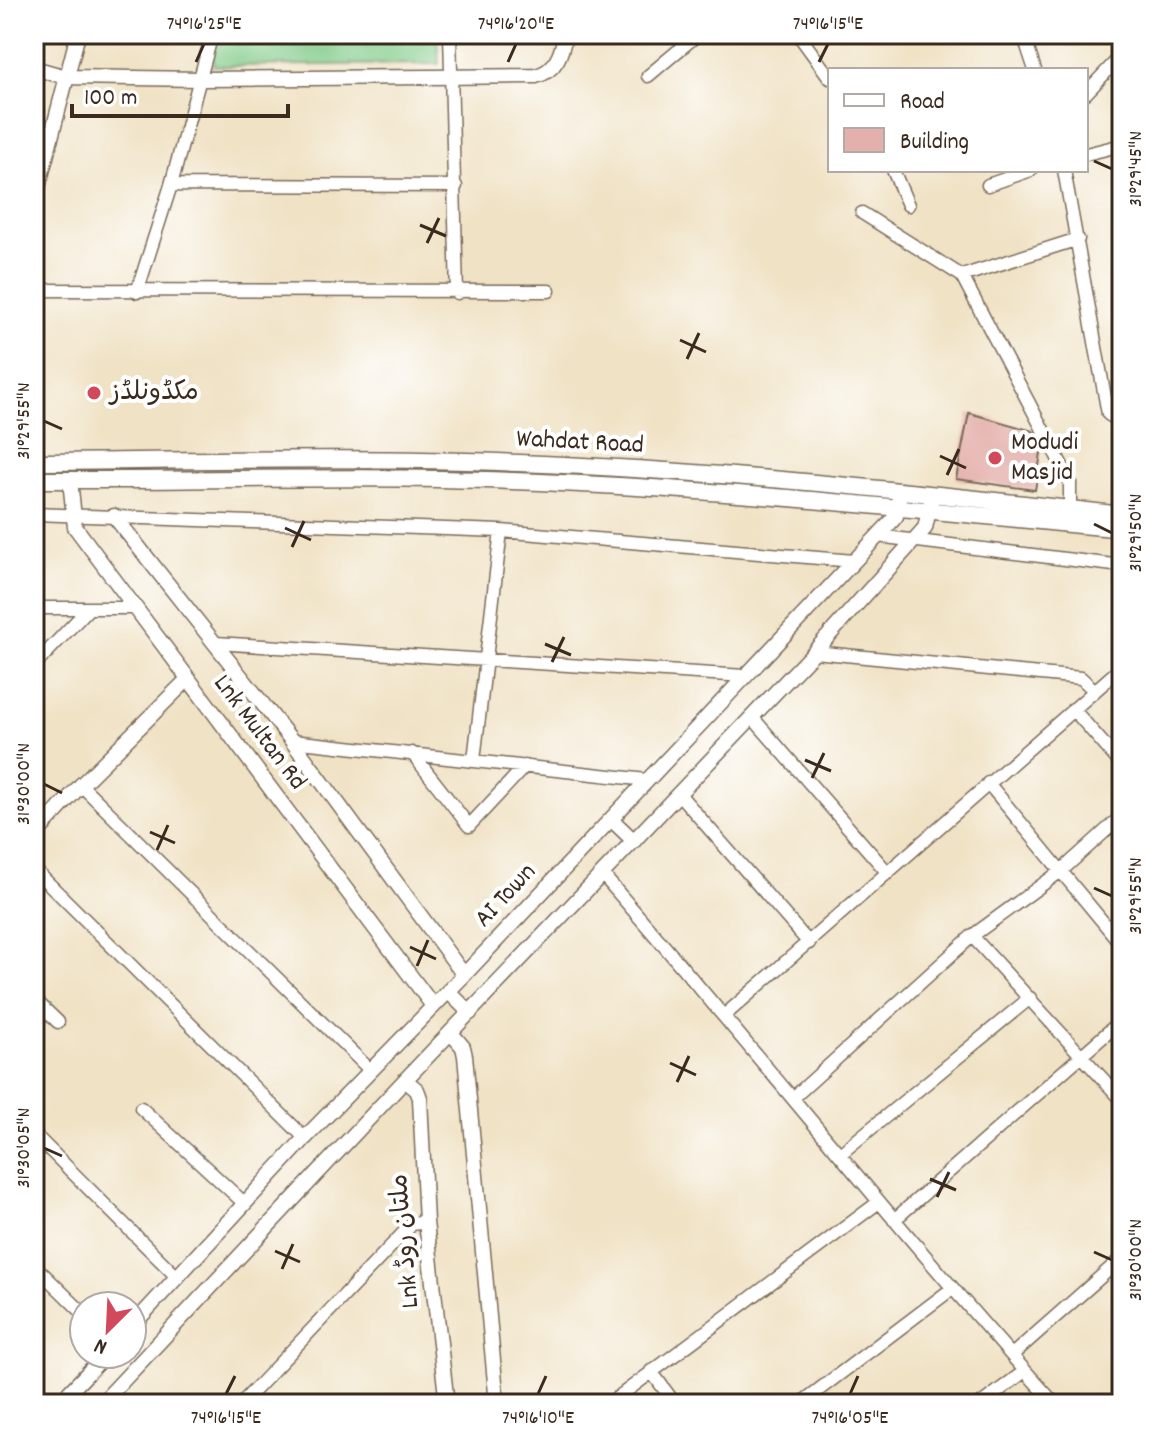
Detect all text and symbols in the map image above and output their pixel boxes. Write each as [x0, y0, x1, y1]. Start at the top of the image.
text: 74°16'25"E [167, 11, 241, 39]
text: 74°16'20"E [478, 11, 554, 39]
text: 74°16'15"E [793, 11, 863, 39]
scale bar [72, 68, 288, 118]
legend [828, 68, 1088, 172]
text: 100 m [84, 82, 137, 116]
text: Road [900, 86, 945, 120]
text: Building [900, 126, 969, 160]
text: 31°29'45"N [1123, 131, 1151, 207]
place label: مکڈونلڈز [108, 375, 199, 412]
text: 31°29'55"N [11, 382, 39, 460]
marker: مکڈونلڈز [85, 384, 103, 402]
street label: Wahdat Road [515, 421, 645, 465]
place label: Modudi Masjid [1011, 425, 1078, 492]
marker: Modudi Masjid [986, 449, 1004, 467]
text: 31°29'50"N [1123, 494, 1151, 572]
street label: Lnk Multan Rd [203, 667, 315, 799]
text: 31°30'00"N [11, 743, 39, 825]
street label: AI Town [466, 855, 546, 937]
text: 31°29'55"N [1123, 857, 1151, 935]
text: 31°30'05"N [11, 1108, 39, 1188]
street label: Lnk ملتان روڈ [382, 1172, 430, 1310]
text: 31°30'00"N [1123, 1219, 1151, 1301]
north arrow [68, 1290, 148, 1370]
text: N [90, 1329, 113, 1361]
text: 74°16'15"E [191, 1405, 261, 1433]
text: 74°16'10"E [502, 1405, 574, 1433]
text: 74°16'05"E [812, 1405, 888, 1433]

